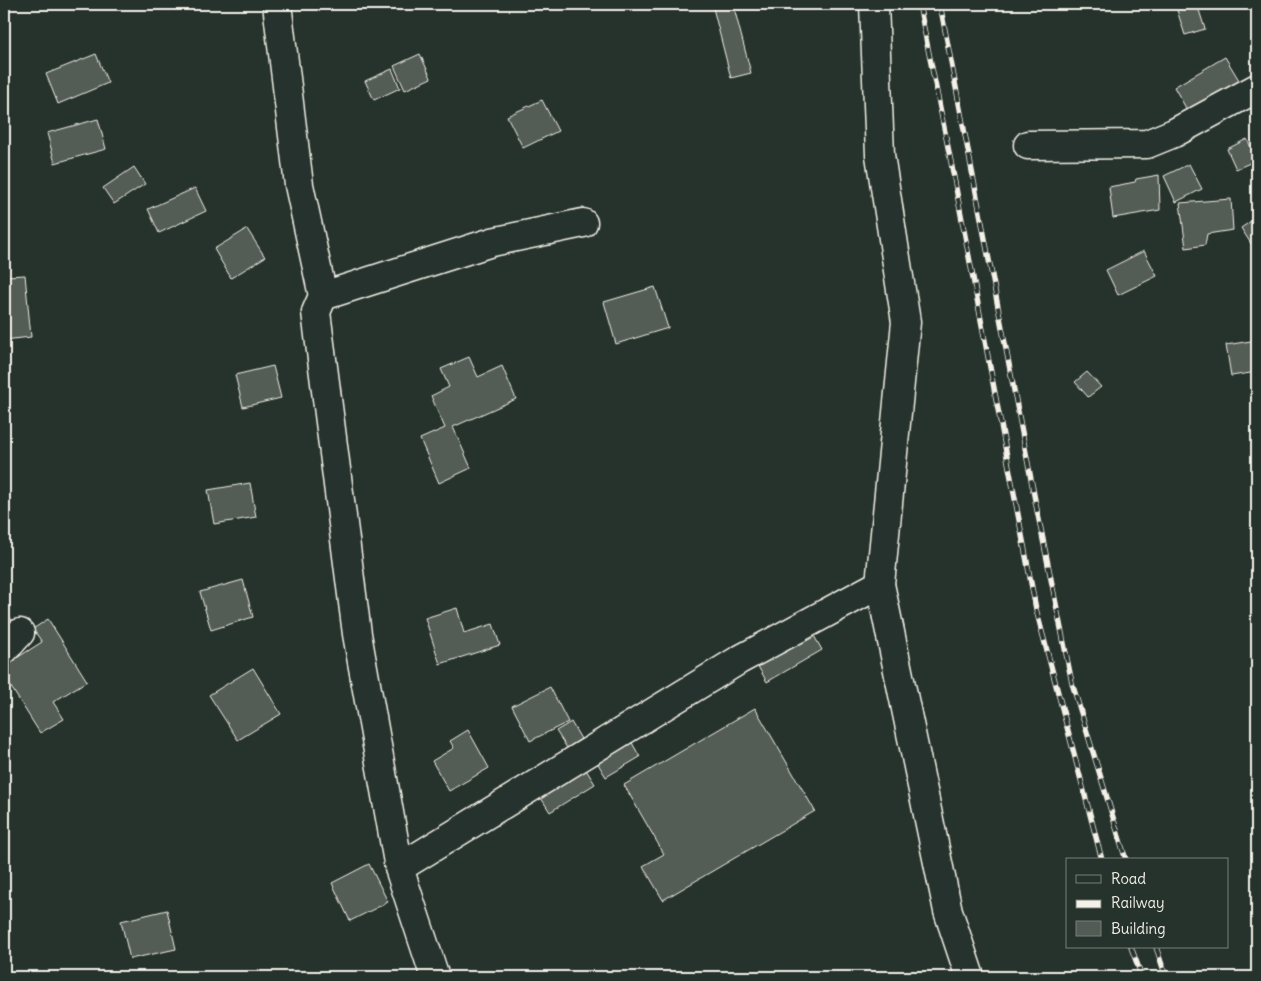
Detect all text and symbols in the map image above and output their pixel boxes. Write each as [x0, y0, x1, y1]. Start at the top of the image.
legend [1066, 858, 1228, 948]
text: Road [1111, 869, 1146, 888]
text: Railway [1111, 893, 1165, 912]
text: Building [1111, 919, 1166, 938]

